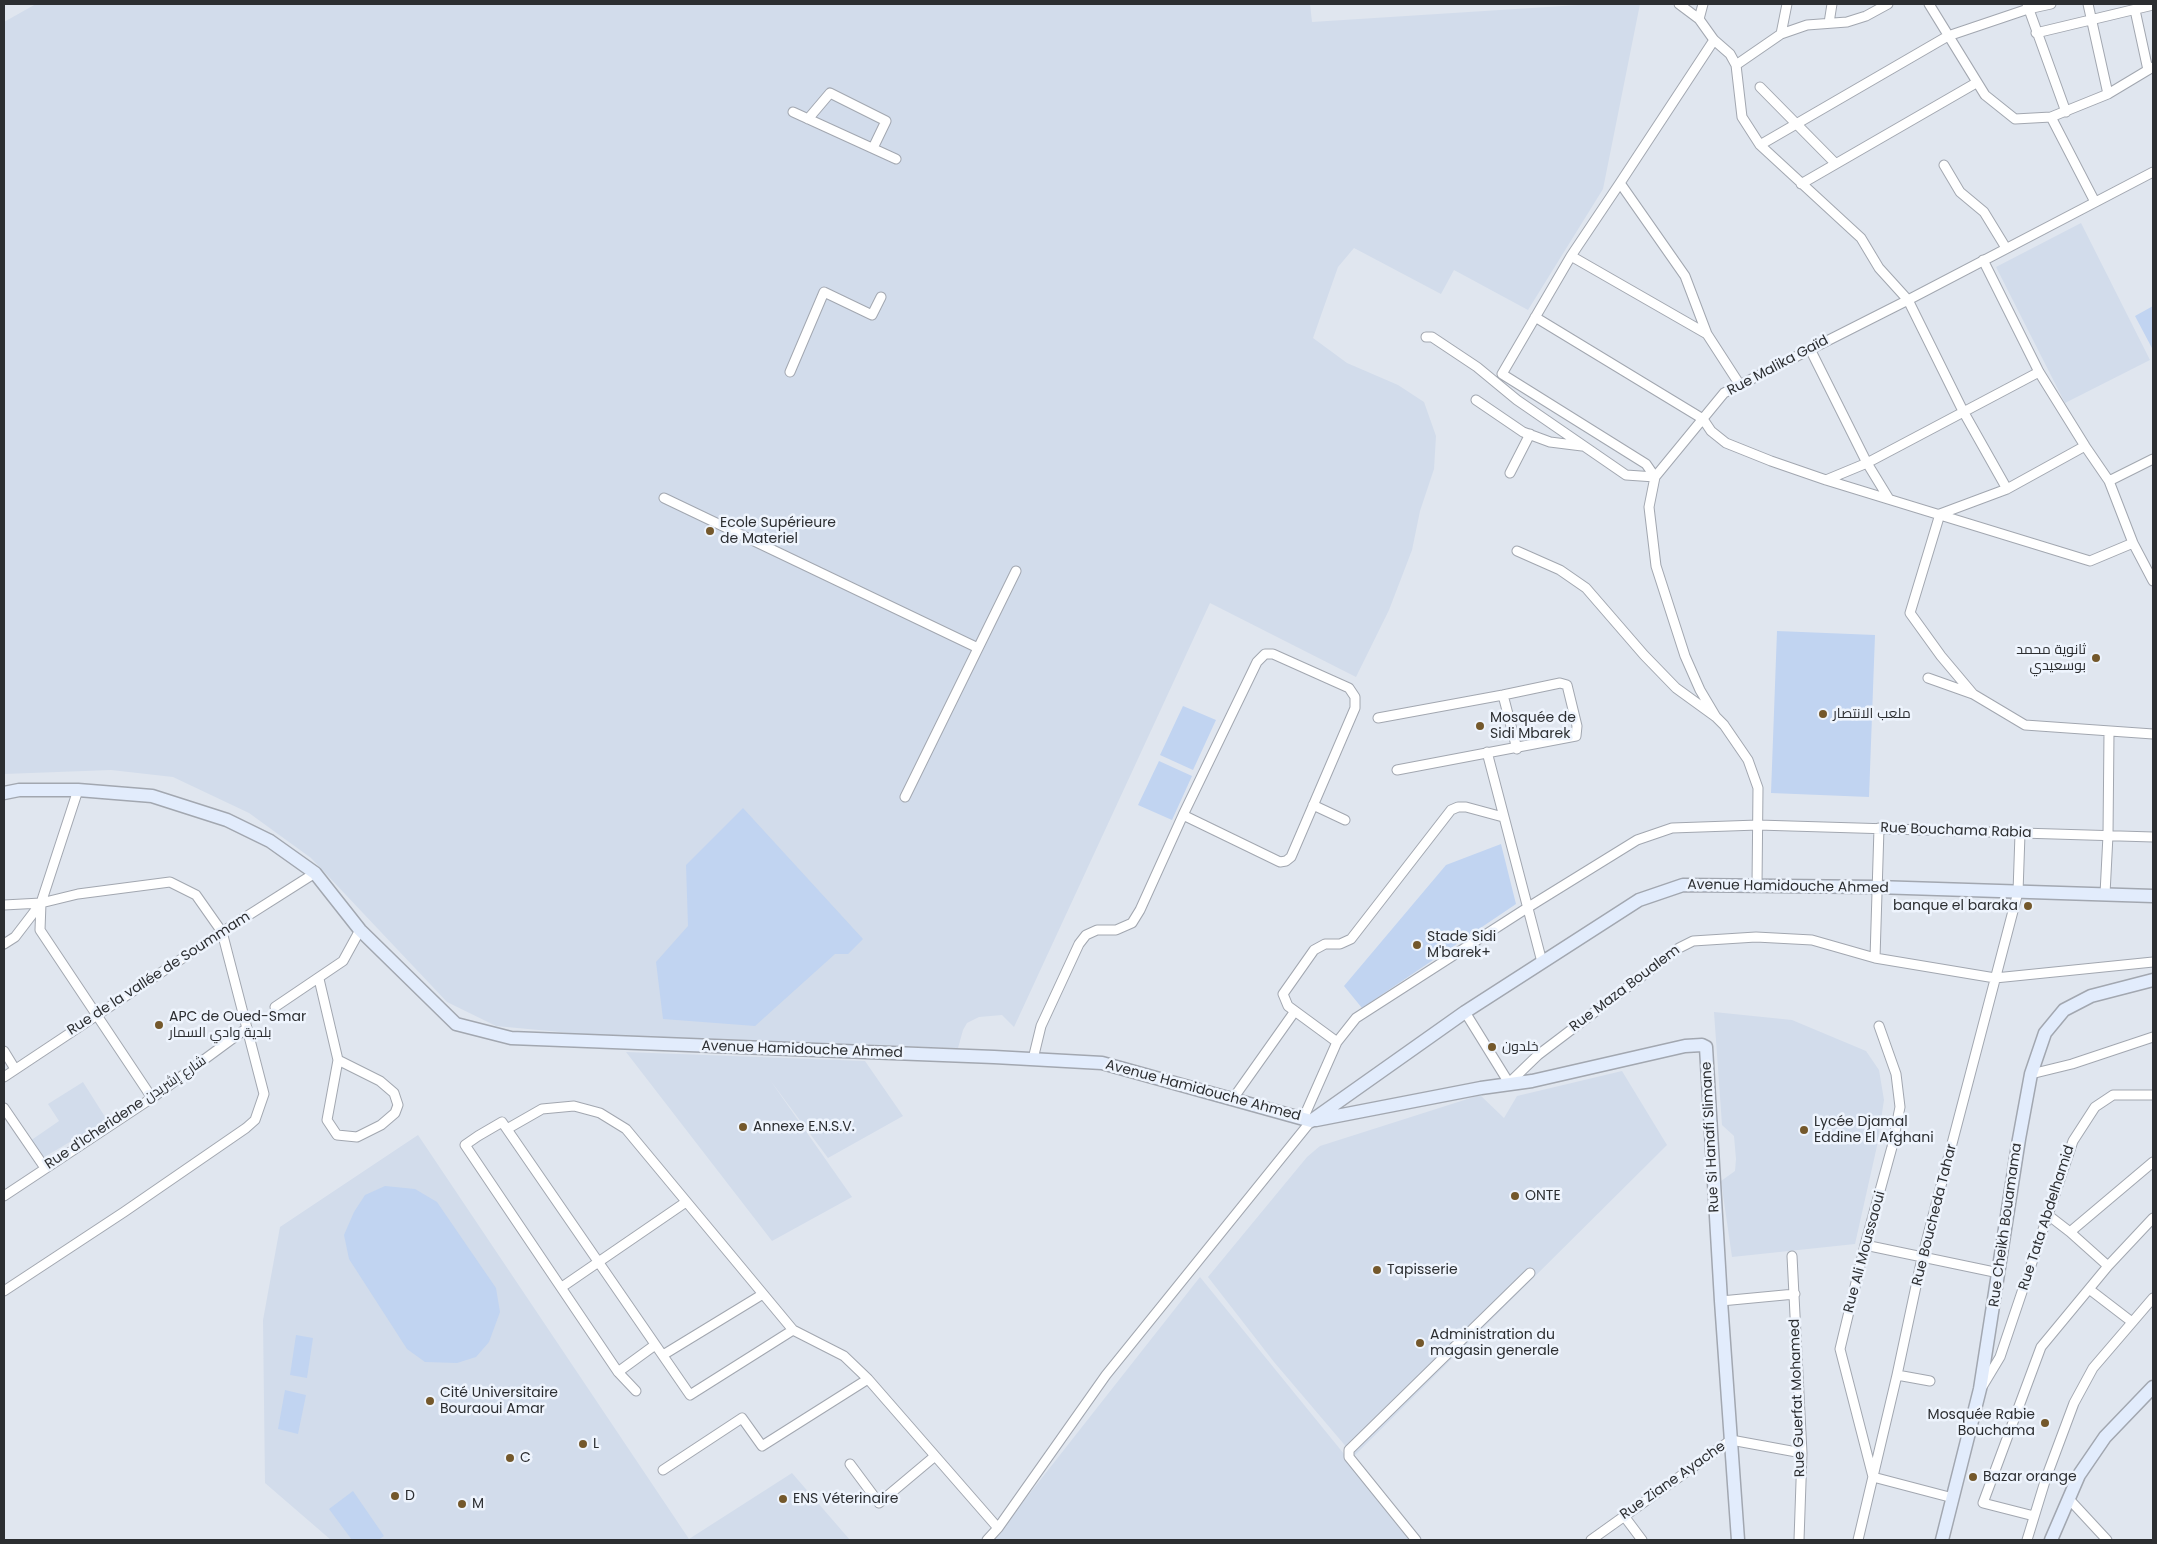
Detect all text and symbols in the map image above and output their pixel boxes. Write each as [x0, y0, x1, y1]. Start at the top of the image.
street label: Rue Malika Gaïd [1725, 332, 1831, 400]
place label: Ecole Supérieure de Materiel [720, 515, 836, 548]
marker: Ecole Supérieure de Materiel [704, 525, 716, 537]
place label: ثانوية محمد بوسعيدي [2016, 642, 2086, 674]
marker: ثانوية محمد بوسعيدي [2090, 652, 2102, 664]
place label: ملعب الانتصار [1833, 706, 1911, 722]
marker: ملعب الانتصار [1817, 708, 1829, 720]
place label: Mosquée de Sidi Mbarek [1490, 710, 1576, 742]
marker: Mosquée de Sidi Mbarek [1474, 720, 1486, 732]
street label: Rue Bouchama Rabia [1880, 820, 2032, 842]
street label: Avenue Hamidouche Ahmed [1687, 877, 1889, 897]
place label: banque el baraka [1893, 898, 2018, 914]
marker: banque el baraka [2022, 900, 2034, 912]
street label: Rue de la vallée de Soummam [64, 909, 254, 1039]
place label: Stade Sidi M'barek+ [1427, 929, 1496, 962]
marker: Stade Sidi M'barek+ [1411, 939, 1423, 951]
street label: Rue Maza Boualem [1567, 942, 1683, 1036]
place label: APC de Oued-Smar بلدية وادي السمار [169, 1009, 306, 1042]
marker: APC de Oued-Smar بلدية وادي السمار [153, 1019, 165, 1031]
street label: Avenue Hamidouche Ahmed [701, 1038, 903, 1062]
place label: خلدون [1502, 1039, 1539, 1055]
marker: خلدون [1486, 1041, 1498, 1053]
street label: Rue d'Icheridene شارع إشريدن [42, 1053, 210, 1173]
street label: Avenue Hamidouche Ahmed [1103, 1057, 1303, 1125]
street label: Rue Si Hanafi Slimane [1699, 1061, 1723, 1213]
place label: Lycée Djamal Eddine El Afghani [1814, 1114, 1934, 1146]
place label: Annexe E.N.S.V. [753, 1119, 855, 1135]
marker: Annexe E.N.S.V. [737, 1121, 749, 1133]
marker: Lycée Djamal Eddine El Afghani [1798, 1124, 1810, 1136]
street label: Rue Boucheda Tahar [1909, 1142, 1961, 1288]
street label: Rue Cheikh Bouamama [1986, 1142, 2026, 1308]
street label: Rue Tata Abdelhamid [2016, 1143, 2078, 1293]
place label: ONTE [1525, 1188, 1561, 1204]
street label: Rue Ali Moussaoui [1841, 1189, 1889, 1315]
marker: ONTE [1509, 1190, 1521, 1202]
place label: Tapisserie [1387, 1262, 1458, 1278]
marker: Tapisserie [1371, 1264, 1383, 1276]
street label: Rue Guerfat Mohamed [1787, 1318, 1809, 1478]
place label: Administration du magasin generale [1430, 1327, 1559, 1360]
marker: Administration du magasin generale [1414, 1337, 1426, 1349]
place label: Cité Universitaire Bouraoui Amar [440, 1385, 558, 1418]
marker: Cité Universitaire Bouraoui Amar [424, 1395, 436, 1407]
place label: Mosquée Rabie Bouchama [1928, 1407, 2035, 1440]
marker: Mosquée Rabie Bouchama [2039, 1417, 2051, 1429]
place label: L [593, 1436, 599, 1452]
marker: L [577, 1438, 589, 1450]
street label: Rue Ziane Ayache [1617, 1438, 1729, 1524]
place label: C [520, 1450, 531, 1466]
marker: C [504, 1452, 516, 1464]
place label: Bazar orange [1983, 1469, 2077, 1485]
marker: Bazar orange [1967, 1471, 1979, 1483]
place label: D [405, 1488, 415, 1504]
marker: D [389, 1490, 401, 1502]
place label: ENS Véterinaire [793, 1491, 898, 1507]
marker: ENS Véterinaire [777, 1493, 789, 1505]
place label: M [472, 1496, 484, 1512]
marker: M [456, 1498, 468, 1510]

